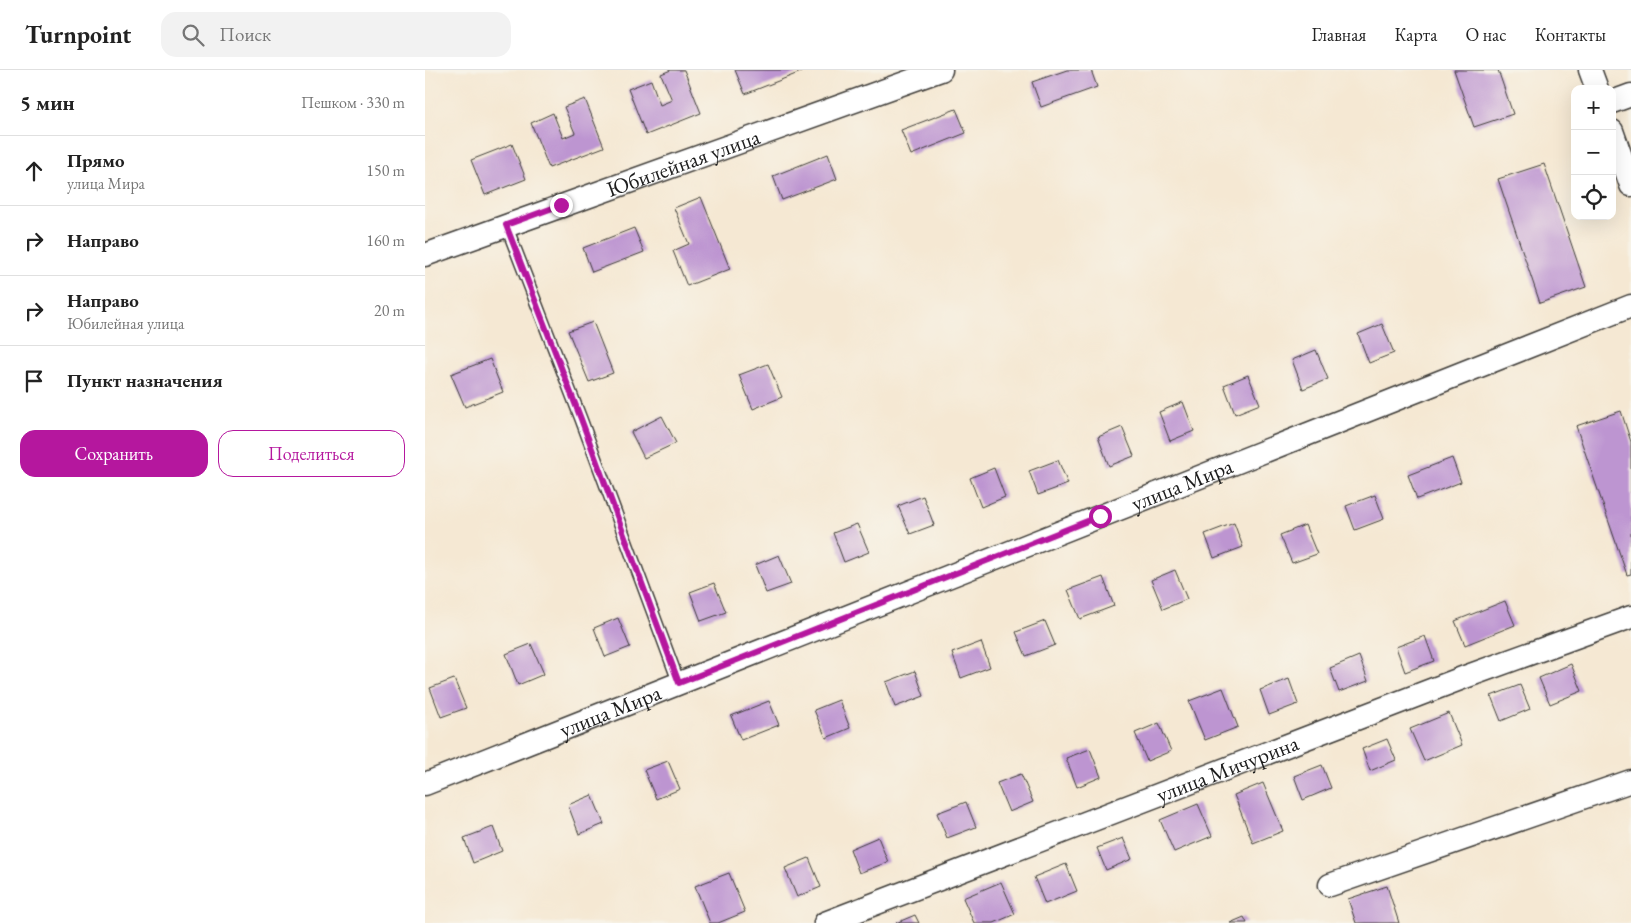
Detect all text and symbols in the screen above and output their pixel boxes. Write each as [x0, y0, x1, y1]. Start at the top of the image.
search box [161, 12, 511, 57]
text: Turnpoint [25, 19, 131, 50]
icon: search [179, 21, 207, 49]
text: Поиск [219, 22, 271, 47]
text: Главная [1312, 23, 1366, 46]
text: Карта [1394, 23, 1437, 46]
text: О нас [1465, 23, 1507, 46]
text: Контакты [1535, 23, 1606, 46]
map controls [1571, 85, 1616, 220]
button: + [1571, 85, 1616, 130]
text: 5 мин [20, 89, 75, 116]
text: Пешком · 330 m [301, 92, 405, 113]
street label: Юбилейная улица [602, 122, 764, 203]
button: − [1571, 130, 1616, 175]
text: Прямо [67, 148, 125, 173]
icon: ahead [20, 157, 48, 185]
text: 150 m [366, 160, 405, 181]
text: улица Мира [67, 173, 145, 194]
button: locate [1571, 175, 1616, 220]
route end [550, 194, 573, 217]
icon: right [20, 227, 48, 255]
text: Направо [67, 228, 139, 253]
text: 160 m [366, 230, 405, 251]
text: Направо [67, 288, 139, 313]
icon: right [20, 297, 48, 325]
text: 20 m [374, 300, 405, 321]
text: Юбилейная улица [67, 313, 184, 334]
icon: arrive [20, 367, 48, 395]
text: Пункт назначения [67, 368, 223, 393]
button: Сохранить [20, 430, 208, 477]
button: Поделиться [218, 430, 405, 477]
street label: улица Мира [1127, 451, 1237, 517]
route start [1089, 505, 1112, 528]
street label: улица Мира [555, 677, 665, 744]
street label: улица Мичурина [1152, 728, 1303, 809]

